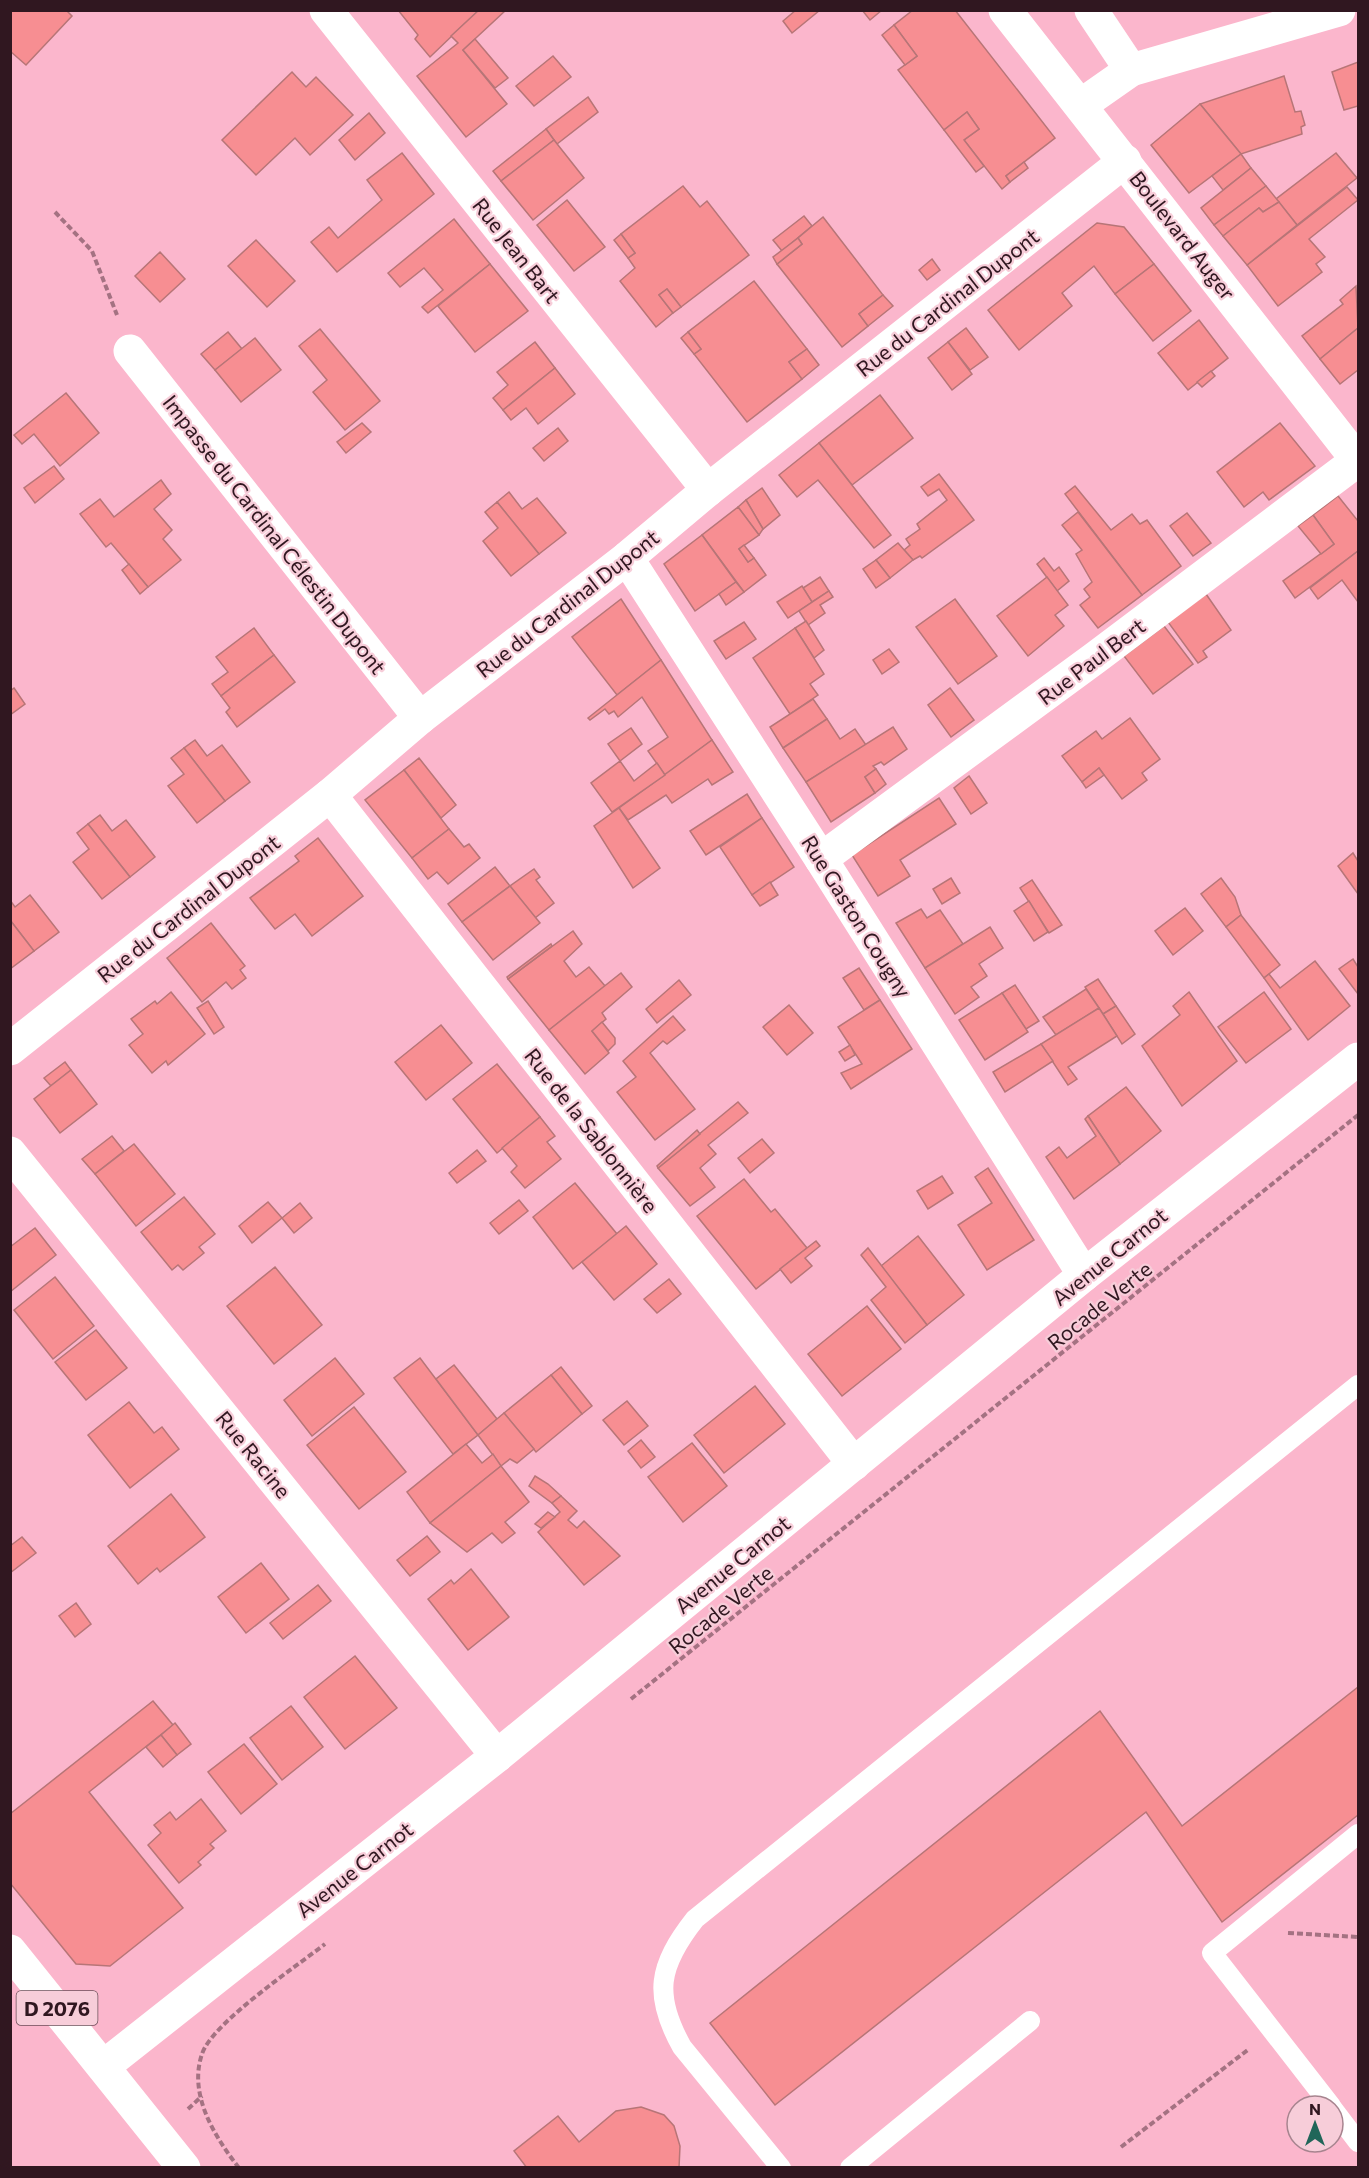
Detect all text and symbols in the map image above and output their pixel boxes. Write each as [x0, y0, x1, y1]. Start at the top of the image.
street label: Boulevard Auger [1125, 166, 1241, 304]
street label: Rue Jean Bart [468, 192, 566, 308]
street label: Rue du Cardinal Dupont [851, 223, 1043, 381]
street label: Impasse du Cardinal Célestin Dupont [158, 390, 392, 678]
street label: Rue du Cardinal Dupont [471, 524, 663, 682]
street label: Rue Paul Bert [1032, 613, 1150, 709]
street label: Rue du Cardinal Dupont [92, 829, 284, 987]
street label: Rue Gaston Cougny [797, 830, 917, 1002]
street label: Rue de la Sablonnière [520, 1043, 664, 1217]
street label: Avenue Carnot [1046, 1202, 1172, 1310]
street label: Rocade Verte [1042, 1255, 1156, 1355]
street label: Rue Racine [211, 1405, 297, 1503]
street label: Avenue Carnot [669, 1510, 795, 1618]
street label: Rocade Verte [663, 1559, 777, 1659]
street label: Avenue Carnot [291, 1816, 417, 1922]
road number: D 2076 [16, 1991, 98, 2025]
north arrow [1285, 2094, 1345, 2154]
text: N [1309, 2099, 1321, 2118]

